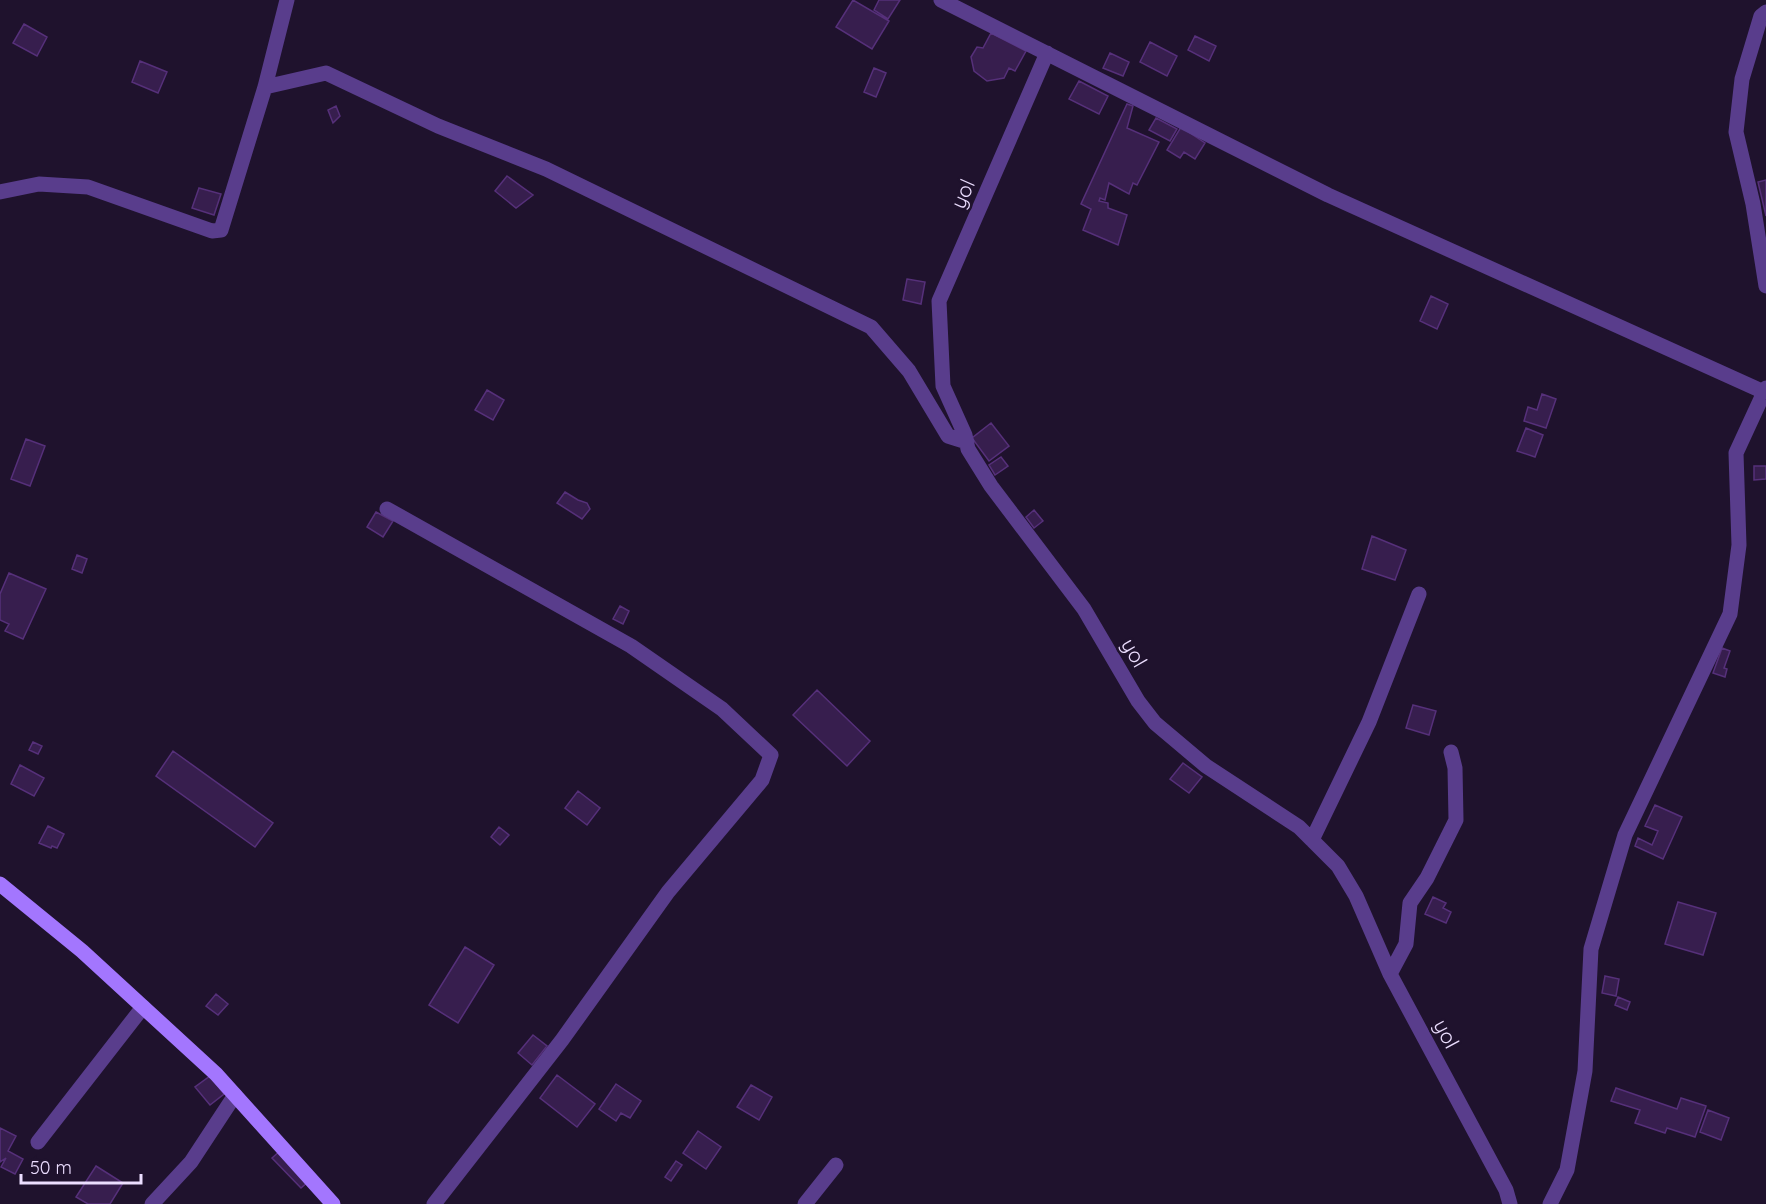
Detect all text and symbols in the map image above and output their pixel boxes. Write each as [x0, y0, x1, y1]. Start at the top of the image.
street label: yol [944, 175, 980, 212]
street label: yol [1116, 633, 1153, 672]
street label: yol [1429, 1014, 1465, 1053]
scale bar [21, 1147, 141, 1185]
text: 50 m [30, 1156, 72, 1179]

